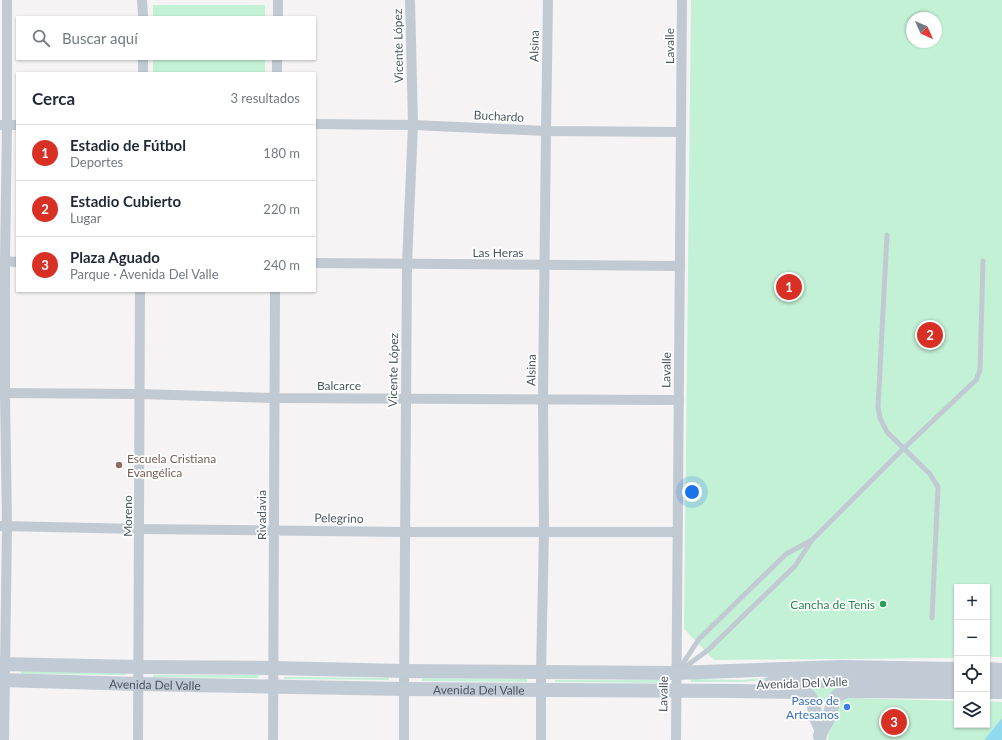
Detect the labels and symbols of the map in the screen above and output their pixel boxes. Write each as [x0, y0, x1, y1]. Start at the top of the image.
street label: Vicente López [390, 8, 406, 83]
north arrow [906, 12, 942, 48]
street label: Lavalle [662, 28, 677, 64]
street label: Alsina [526, 30, 542, 62]
street label: Buchardo [473, 107, 525, 125]
street label: Las Heras [472, 245, 524, 260]
pin: 1 [776, 272, 802, 302]
pin: 2 [917, 320, 943, 350]
street label: Vicente López [385, 332, 401, 407]
street label: Lavalle [658, 352, 674, 388]
street label: Alsina [523, 354, 539, 386]
street label: Balcarce [317, 378, 361, 393]
place label: Escuela Cristiana Evangélica [127, 451, 216, 480]
marker: Escuela Cristiana Evangélica [114, 460, 124, 470]
your location [682, 482, 702, 502]
street label: Rivadavia [254, 490, 269, 540]
street label: Moreno [120, 495, 135, 537]
street label: Pelegrino [314, 510, 364, 526]
place label: Cancha de Tenis [790, 597, 875, 612]
marker: Cancha de Tenis [878, 599, 888, 609]
street label: Avenida Del Valle [756, 674, 848, 692]
street label: Avenida Del Valle [109, 676, 201, 693]
street label: Lavalle [655, 676, 671, 712]
street label: Avenida Del Valle [433, 682, 525, 697]
place label: Paseo de Artesanos [786, 693, 839, 722]
marker: Paseo de Artesanos [842, 702, 852, 712]
pin: 3 [881, 707, 907, 737]

